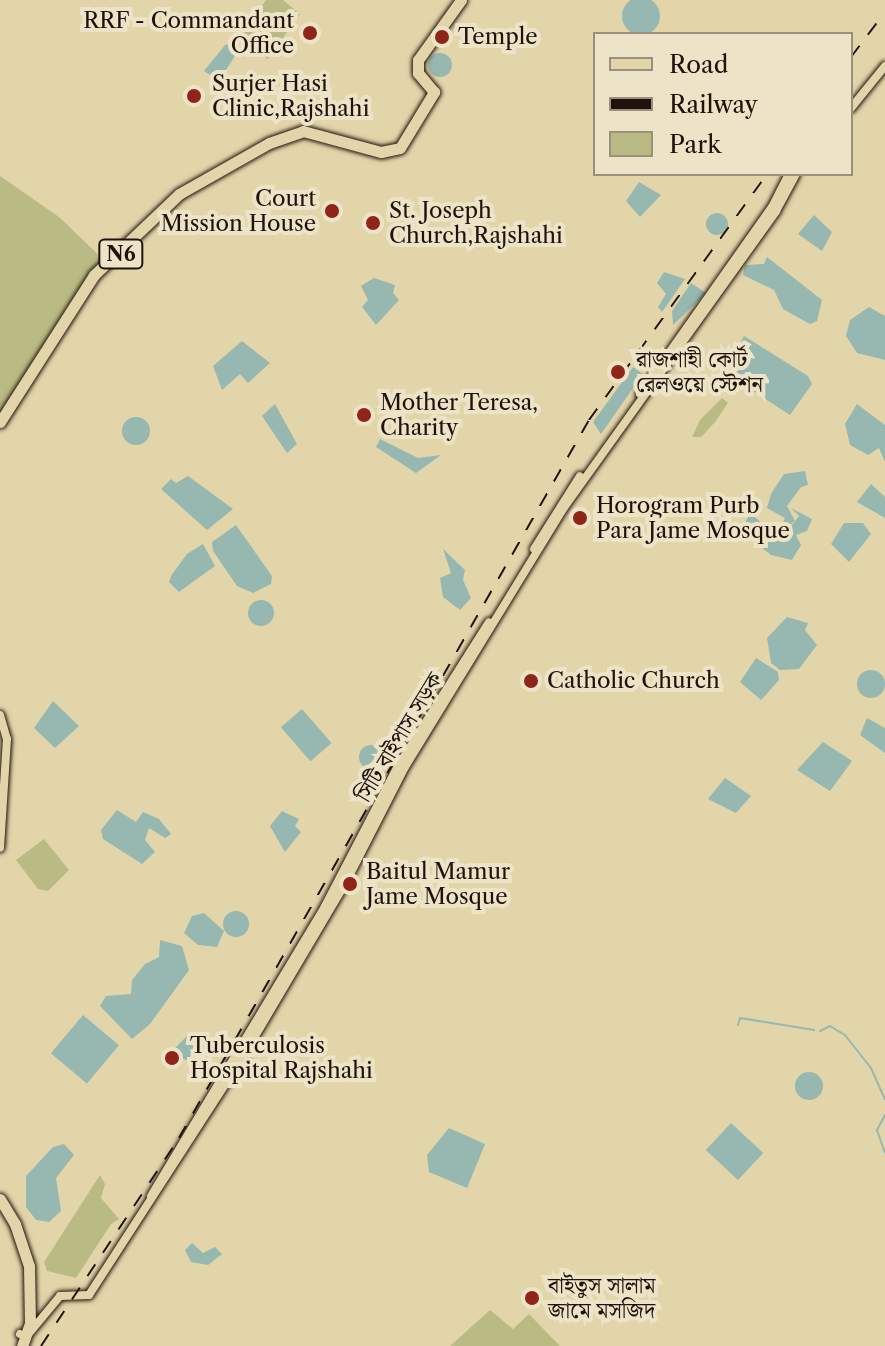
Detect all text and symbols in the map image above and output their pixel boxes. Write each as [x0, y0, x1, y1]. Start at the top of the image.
place label: RRF - Commandant Office [82, 7, 294, 58]
marker: RRF - Commandant Office [301, 24, 319, 42]
place label: Temple [458, 24, 538, 50]
marker: Temple [433, 28, 451, 46]
legend [593, 32, 853, 176]
text: Road [669, 50, 728, 79]
place label: Surjer Hasi Clinic,Rajshahi [212, 70, 369, 122]
marker: Surjer Hasi Clinic,Rajshahi [183, 85, 205, 107]
text: Railway [669, 90, 758, 119]
text: Park [669, 130, 721, 159]
place label: Court Mission House [161, 185, 316, 236]
place label: St. Joseph Church,Rajshahi [389, 197, 563, 248]
marker: Court Mission House [323, 202, 341, 220]
marker: St. Joseph Church,Rajshahi [364, 214, 382, 232]
road number: N6 [97, 238, 145, 270]
place label: রাজশাহী কোর্ট রেলওয়ে স্টেশন [636, 346, 763, 398]
marker: রাজশাহী কোর্ট রেলওয়ে স্টেশন [607, 361, 629, 383]
place label: Mother Teresa, Charity [380, 389, 539, 440]
marker: Mother Teresa, Charity [355, 406, 373, 424]
place label: Horogram Purb Para Jame Mosque [596, 492, 790, 544]
marker: Horogram Purb Para Jame Mosque [571, 509, 589, 527]
street label: সিটি বাইপাস সড়ক [350, 668, 448, 806]
place label: Catholic Church [547, 668, 720, 694]
marker: Catholic Church [522, 672, 540, 690]
place label: Baitul Mamur Jame Mosque [366, 858, 510, 910]
marker: Baitul Mamur Jame Mosque [341, 875, 359, 893]
place label: Tuberculosis Hospital Rajshahi [190, 1032, 373, 1084]
marker: Tuberculosis Hospital Rajshahi [161, 1047, 183, 1069]
place label: বাইতুস সালাম জামে মসজিদ [548, 1272, 655, 1324]
marker: বাইতুস সালাম জামে মসজিদ [523, 1289, 541, 1307]

